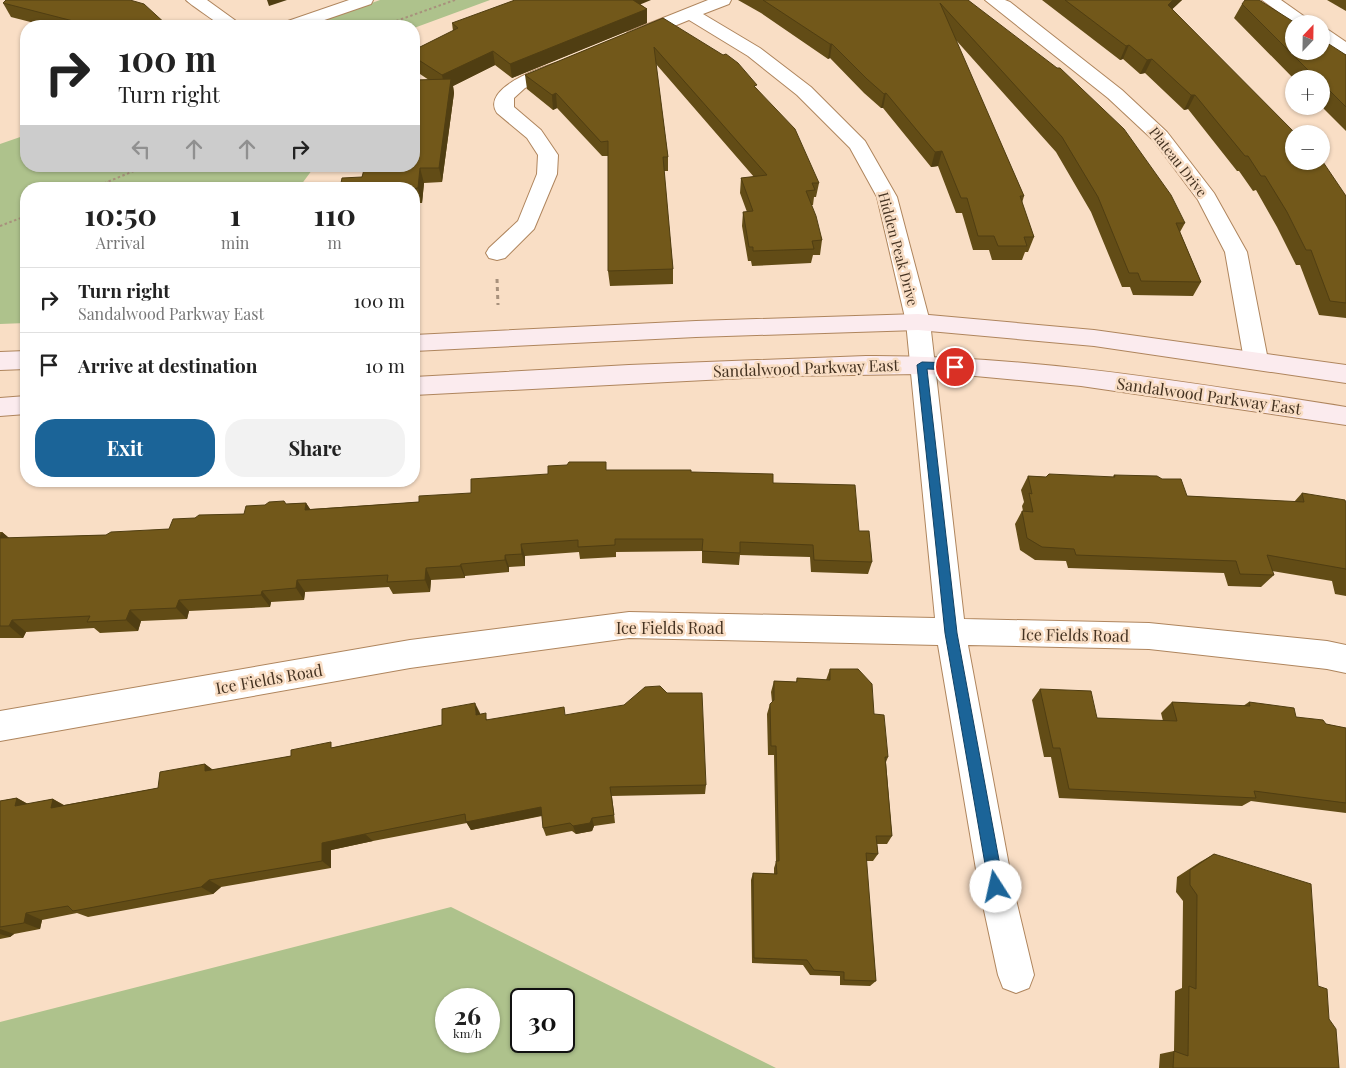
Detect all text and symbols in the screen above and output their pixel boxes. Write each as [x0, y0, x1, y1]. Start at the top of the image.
north arrow [1285, 15, 1330, 60]
map controls [1285, 15, 1330, 170]
text: 100 m [118, 34, 216, 81]
icon: right [35, 40, 100, 105]
button: + [1285, 70, 1330, 115]
text: Turn right [118, 79, 220, 109]
street label: Plateau Drive [1145, 123, 1212, 201]
button: − [1285, 125, 1330, 170]
icon: left [127, 135, 155, 163]
icon: ahead [180, 135, 208, 163]
icon: ahead [233, 135, 261, 163]
icon: right [286, 135, 314, 163]
street label: Hidden Peak Drive [874, 190, 923, 308]
text: 10:50 [84, 194, 157, 234]
text: 1 [229, 194, 241, 234]
text: 110 [314, 194, 356, 234]
text: Arrival [96, 232, 145, 253]
text: min [221, 232, 249, 253]
text: m [328, 232, 342, 253]
text: Turn right [78, 277, 170, 303]
icon: right [35, 286, 63, 314]
text: 100 m [354, 287, 405, 313]
text: Sandalwood Parkway East [78, 303, 264, 324]
pin [934, 346, 976, 388]
icon: arrive [35, 351, 63, 379]
text: Arrive at destination [78, 352, 258, 378]
text: 10 m [365, 352, 405, 378]
icon: arrive [941, 353, 969, 381]
street label: Sandalwood Parkway East [713, 354, 900, 381]
street label: Sandalwood Parkway East [1115, 372, 1303, 419]
button: Exit [35, 419, 215, 477]
button: Share [225, 419, 405, 477]
street label: Ice Fields Road [616, 617, 724, 638]
street label: Ice Fields Road [1021, 623, 1129, 646]
street label: Ice Fields Road [214, 659, 324, 698]
position arrow [969, 860, 1021, 912]
speed limit sign: 30 [510, 988, 575, 1053]
text: 26 [454, 998, 481, 1031]
text: km/h [453, 1025, 482, 1041]

